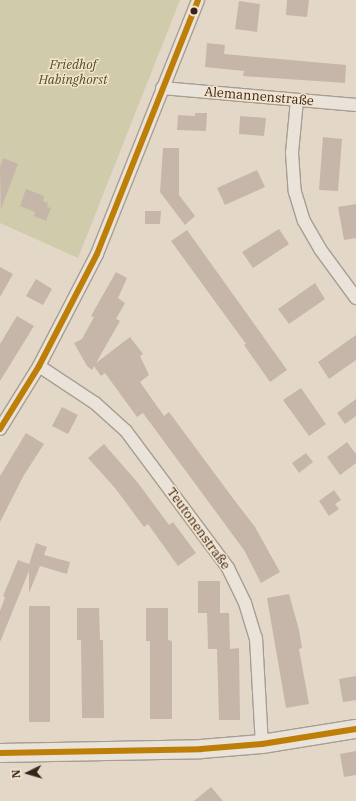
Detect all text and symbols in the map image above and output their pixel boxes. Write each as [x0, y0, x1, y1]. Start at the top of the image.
unlabelled marker [189, 6, 199, 16]
park label: Friedhof Habinghorst [38, 58, 108, 89]
street label: Alemannenstraße [204, 84, 314, 110]
street label: Teutonenstraße [163, 485, 233, 573]
north arrow [8, 753, 48, 793]
text: N [9, 769, 23, 779]

